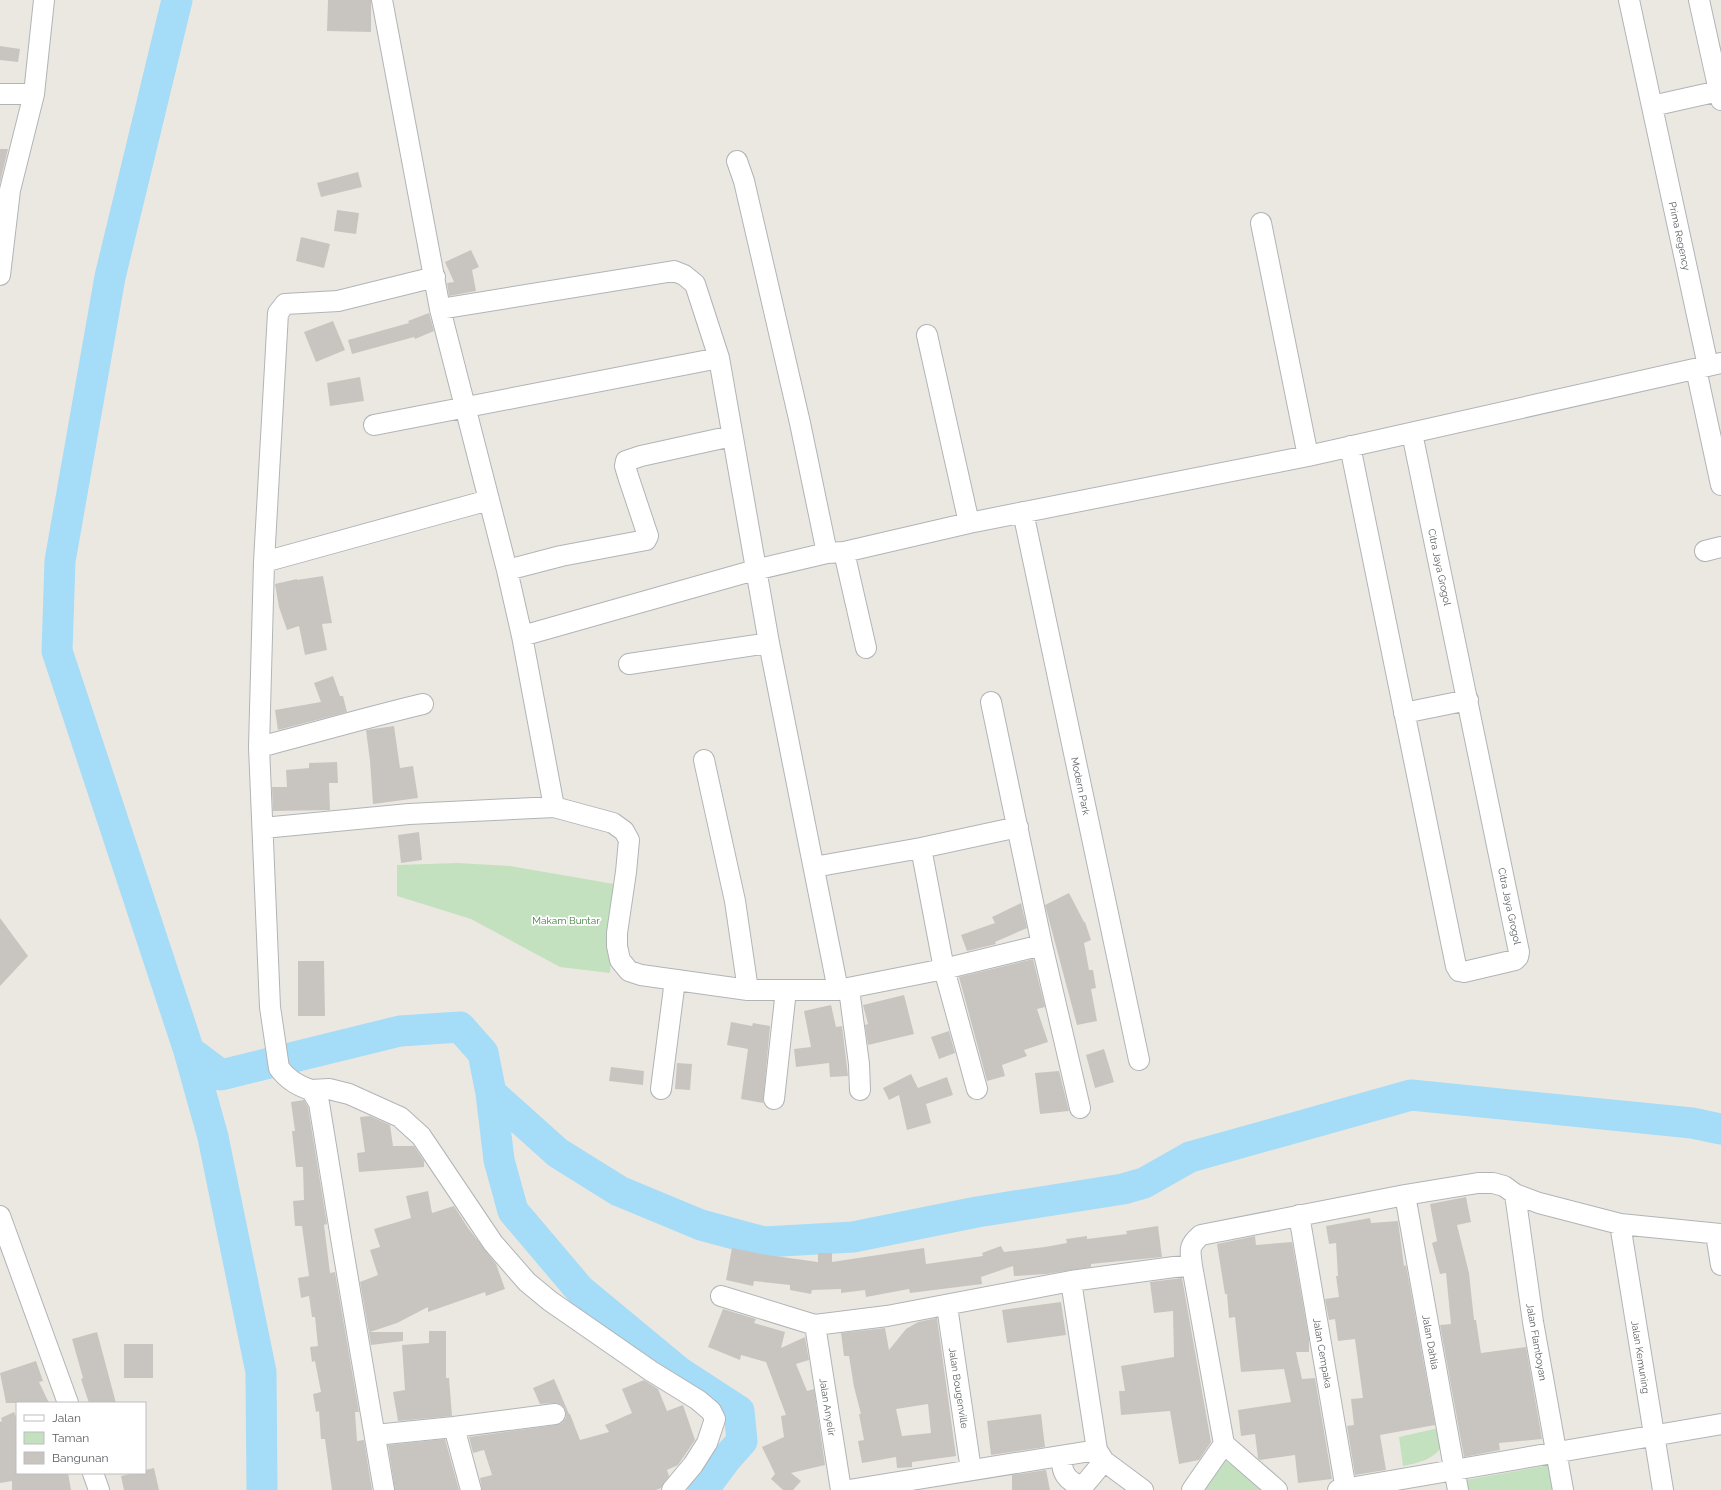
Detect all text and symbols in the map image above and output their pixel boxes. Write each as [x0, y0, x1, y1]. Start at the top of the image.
street label: Prima Regency [1667, 201, 1692, 272]
street label: Citra Jaya Grogol [1426, 528, 1453, 607]
street label: Modern Park [1069, 756, 1092, 817]
street label: Citra Jaya Grogol [1496, 867, 1523, 946]
park label: Makam Buntar [532, 915, 600, 926]
street label: Jalan Flamboyan [1524, 1302, 1549, 1382]
street label: Jalan Dahlia [1420, 1314, 1441, 1370]
street label: Jalan Cempaka [1311, 1317, 1334, 1389]
street label: Jalan Kemuning [1629, 1320, 1652, 1394]
street label: Jalan Bougenville [947, 1347, 970, 1429]
street label: Jalan Anyelir [818, 1377, 838, 1437]
legend [16, 1402, 146, 1474]
text: Jalan [52, 1411, 81, 1425]
text: Taman [52, 1431, 89, 1445]
text: Bangunan [52, 1451, 109, 1465]

